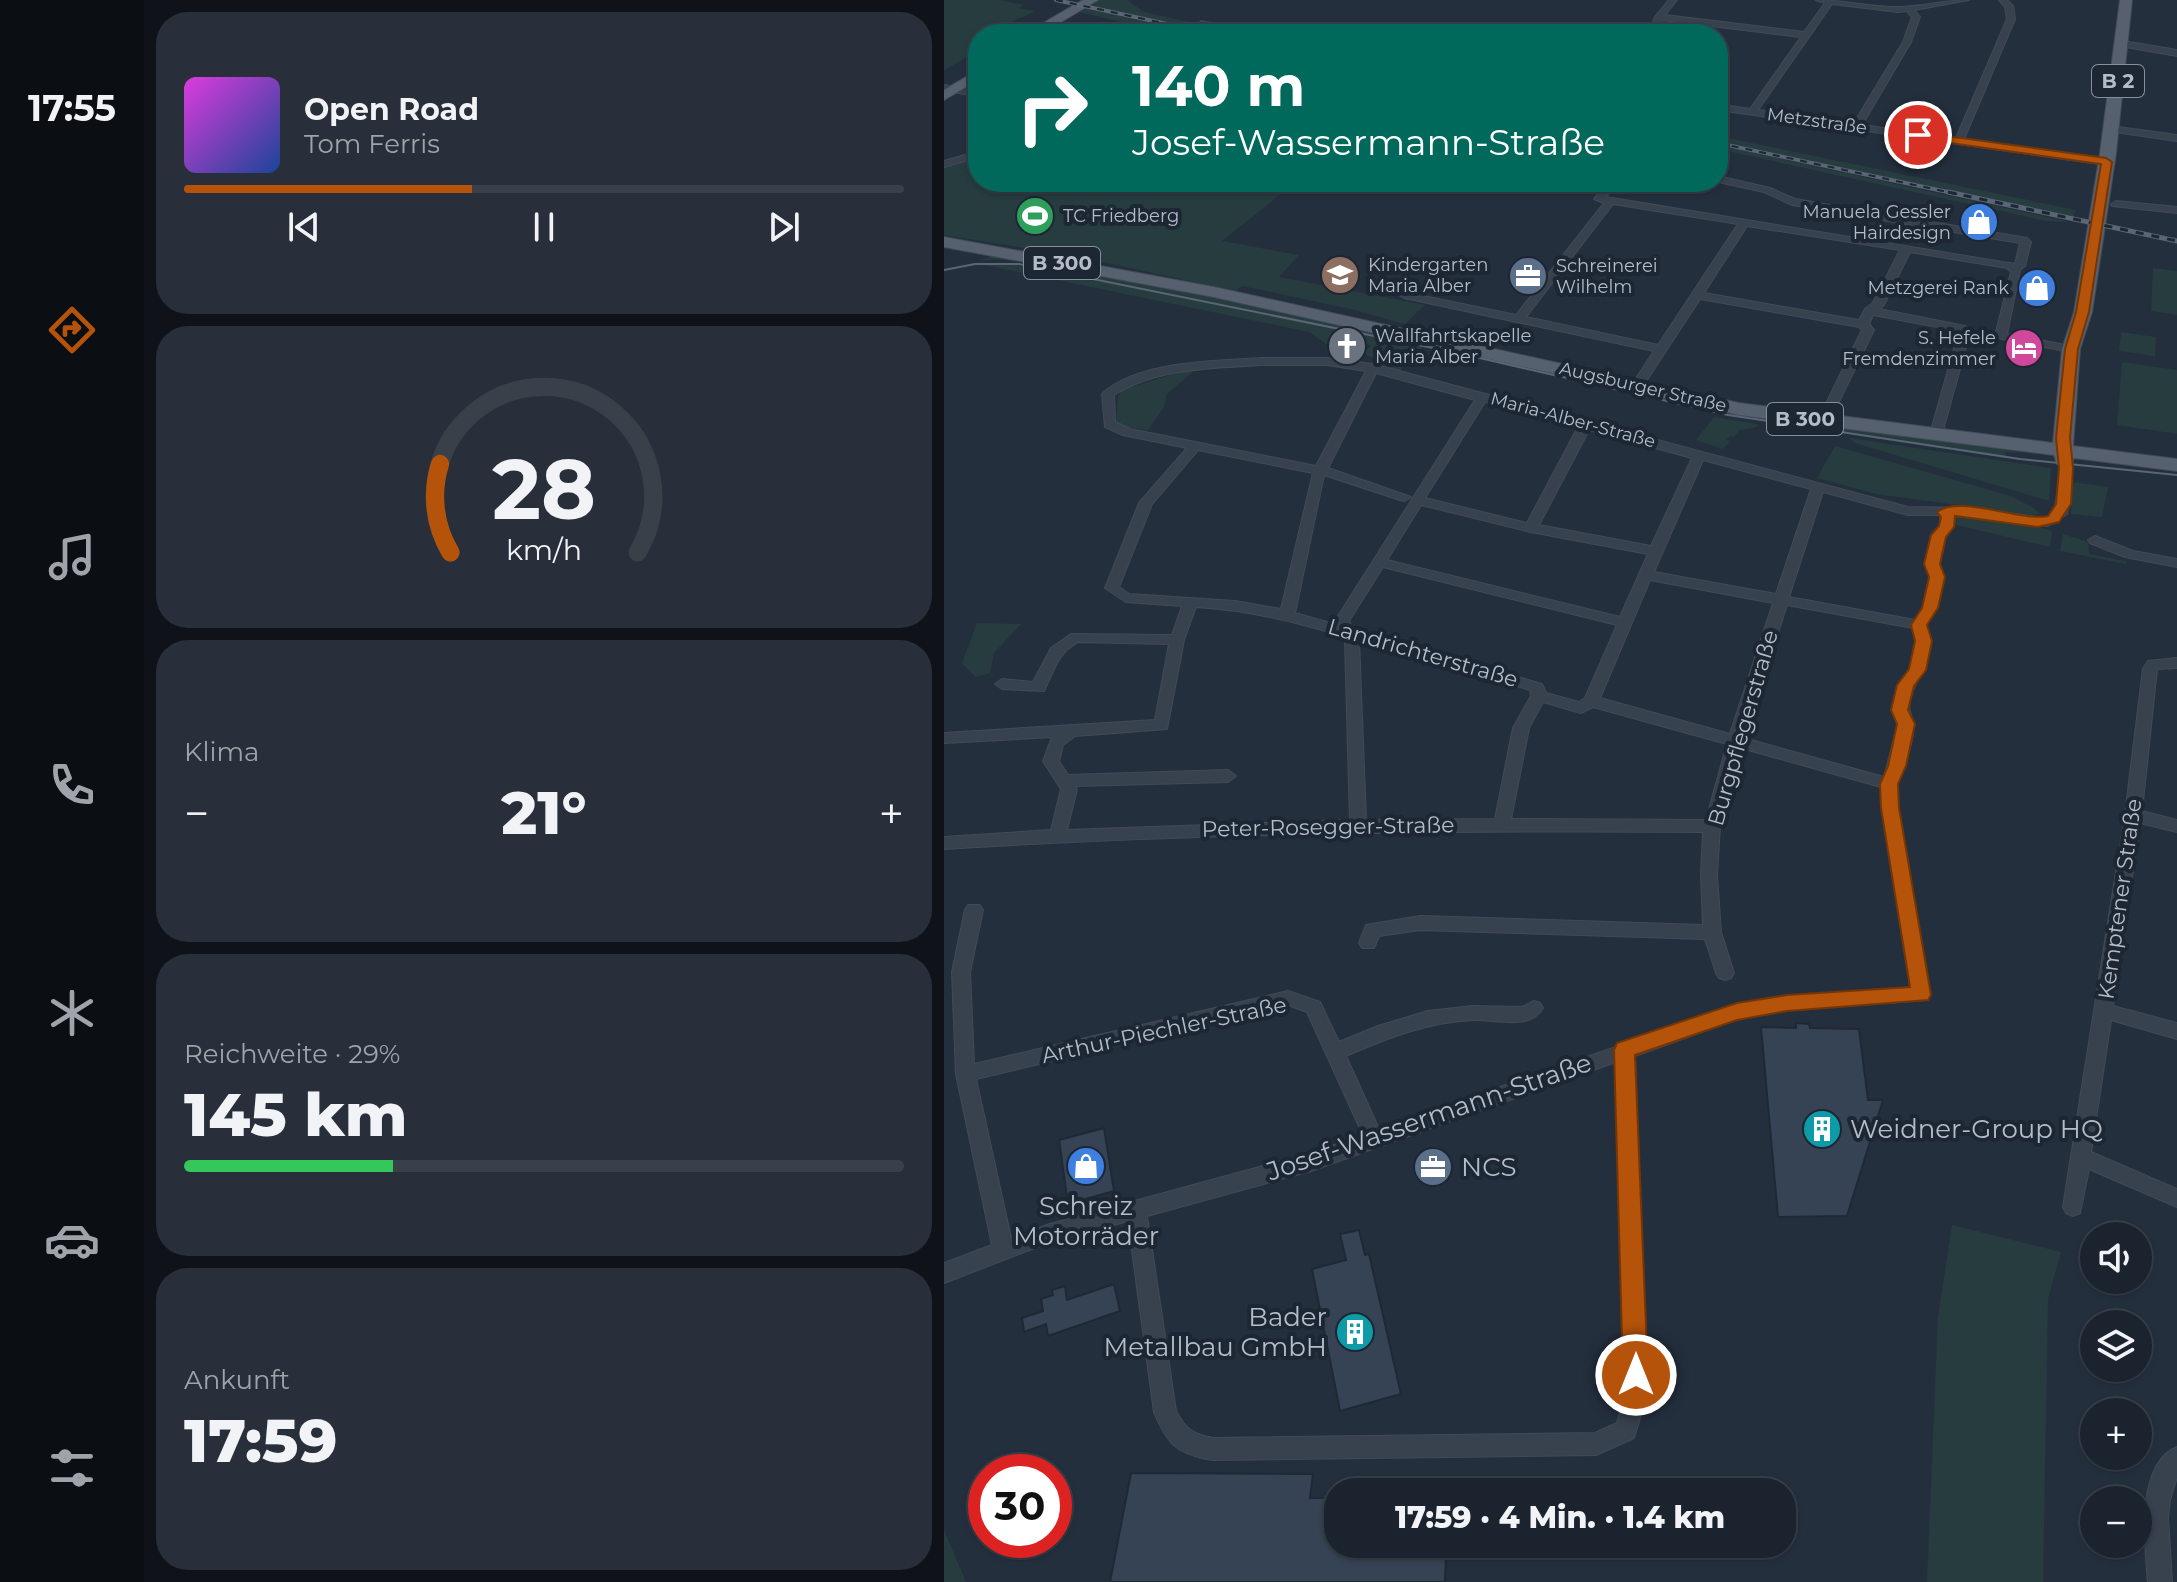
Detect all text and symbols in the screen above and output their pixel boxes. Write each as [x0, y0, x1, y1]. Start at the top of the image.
text: 140 m [1132, 52, 1305, 120]
icon: right [1000, 56, 1104, 160]
road number: B 2 [2092, 65, 2144, 97]
text: 17:55 [28, 86, 116, 130]
text: Open Road [304, 91, 479, 128]
pin [1884, 101, 1952, 169]
street label: Metzstraße [1766, 103, 1868, 139]
icon: arrive [1896, 113, 1940, 157]
text: Josef-Wassermann-Straße [1132, 120, 1605, 164]
text: Tom Ferris [304, 128, 440, 160]
sports icon: TC Friedberg [1014, 195, 1056, 237]
place label: Manuela Gessler Hairdesign [1803, 201, 1951, 244]
shop icon: Manuela Gessler Hairdesign [1958, 201, 2000, 243]
icon: previous [282, 205, 326, 249]
icon: pause [522, 205, 566, 249]
icon: next [762, 205, 806, 249]
place label: TC Friedberg [1063, 205, 1179, 227]
road number: B 300 [1024, 247, 1100, 279]
school or university icon: Kindergarten Maria Alber [1319, 254, 1361, 296]
place label: Kindergarten Maria Alber [1368, 254, 1488, 297]
office icon: Schreinerei Wilhelm [1507, 255, 1549, 297]
place label: Schreinerei Wilhelm [1556, 255, 1658, 298]
shop icon: Metzgerei Rank [2016, 267, 2058, 309]
place label: Metzgerei Rank [1867, 277, 2009, 299]
icon: directions [44, 302, 100, 358]
church icon: Wallfahrtskapelle Maria Alber [1326, 325, 1368, 367]
place label: Wallfahrtskapelle Maria Alber [1375, 325, 1532, 368]
place label: S. Hefele Fremdenzimmer [1842, 327, 1996, 370]
hotel icon: S. Hefele Fremdenzimmer [2003, 327, 2045, 369]
street label: Augsburger Straße [1557, 357, 1729, 417]
street label: Maria-Alber-Straße [1488, 387, 1658, 453]
road number: B 300 [1767, 403, 1843, 435]
text: 28 [492, 438, 596, 540]
icon: music [44, 529, 100, 585]
text: km/h [506, 532, 582, 567]
street label: Landrichterstraße [1325, 613, 1521, 693]
street label: Burgpflegerstraße [1702, 627, 1784, 829]
text: Klima [184, 736, 259, 768]
icon: phone [44, 757, 100, 813]
text: 21° [501, 776, 587, 849]
text: − [184, 786, 209, 840]
text: + [879, 786, 904, 840]
street label: Kemptener Straße [2093, 797, 2147, 1001]
street label: Peter-Rosegger-Straße [1201, 811, 1455, 843]
icon: climate [44, 985, 100, 1041]
street label: Arthur-Piechler-Straße [1039, 991, 1289, 1069]
text: Reichweite · 29% [184, 1038, 400, 1070]
street label: Josef-Wassermann-Straße [1261, 1046, 1596, 1188]
text: 145 km [184, 1078, 407, 1151]
building icon: Weidner-Group HQ [1801, 1108, 1843, 1150]
place label: Weidner-Group HQ [1850, 1113, 2103, 1145]
shop icon: Schreiz Motorräder [1065, 1145, 1107, 1187]
office icon: NCS [1412, 1146, 1454, 1188]
place label: NCS [1461, 1151, 1517, 1183]
place label: Schreiz Motorräder [1013, 1190, 1159, 1252]
icon: car [44, 1212, 100, 1268]
map controls [2080, 1222, 2152, 1558]
button: sound [2080, 1222, 2152, 1294]
place label: Bader Metallbau GmbH [1103, 1301, 1327, 1363]
button: layers [2080, 1310, 2152, 1382]
building icon: Bader Metallbau GmbH [1334, 1311, 1376, 1353]
position arrow [1594, 1333, 1678, 1417]
text: Ankunft [184, 1364, 290, 1396]
button: + [2080, 1398, 2152, 1470]
text: 17:59 [184, 1404, 337, 1477]
icon: filters [44, 1440, 100, 1496]
speed limit sign: 30 [968, 1454, 1072, 1558]
button: − [2080, 1486, 2152, 1558]
text: 17:59 · 4 Min. · 1.4 km [1395, 1499, 1725, 1536]

